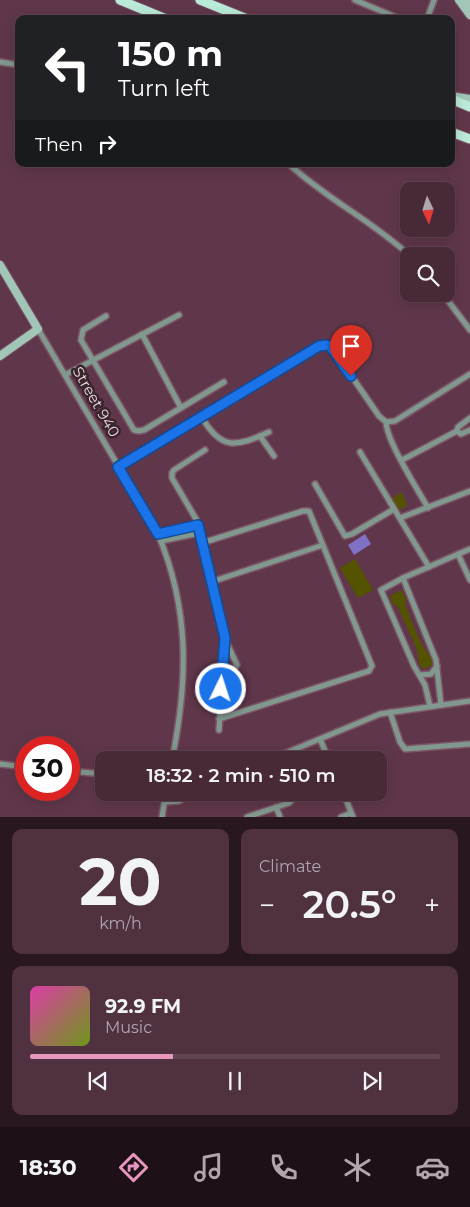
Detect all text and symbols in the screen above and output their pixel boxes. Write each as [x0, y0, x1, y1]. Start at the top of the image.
text: 150 m [118, 32, 223, 75]
icon: left [35, 35, 100, 100]
text: Turn left [118, 75, 210, 102]
icon: right [93, 130, 121, 158]
text: Then [35, 133, 83, 156]
north arrow [400, 182, 455, 238]
map controls [400, 182, 455, 302]
button: search [400, 247, 455, 302]
pin [330, 325, 372, 376]
icon: arrive [337, 332, 365, 360]
street label: Street 940 [69, 363, 124, 440]
position arrow [194, 662, 246, 714]
speed limit sign: 30 [15, 736, 80, 801]
text: 18:32 · 2 min · 510 m [146, 764, 336, 787]
text: 20 [79, 842, 162, 921]
text: Climate [259, 857, 321, 876]
text: 20.5° [302, 881, 397, 928]
text: − [259, 888, 275, 922]
text: + [424, 888, 440, 922]
text: km/h [99, 914, 142, 933]
text: 92.9 FM [105, 995, 181, 1018]
text: Music [105, 1018, 152, 1037]
icon: previous [84, 1067, 112, 1095]
icon: pause [221, 1067, 249, 1095]
icon: next [358, 1067, 386, 1095]
icon: directions [116, 1150, 151, 1185]
icon: music [191, 1150, 226, 1185]
icon: phone [266, 1150, 301, 1185]
icon: climate [340, 1150, 375, 1185]
icon: car [415, 1150, 450, 1185]
text: 18:30 [20, 1154, 77, 1181]

